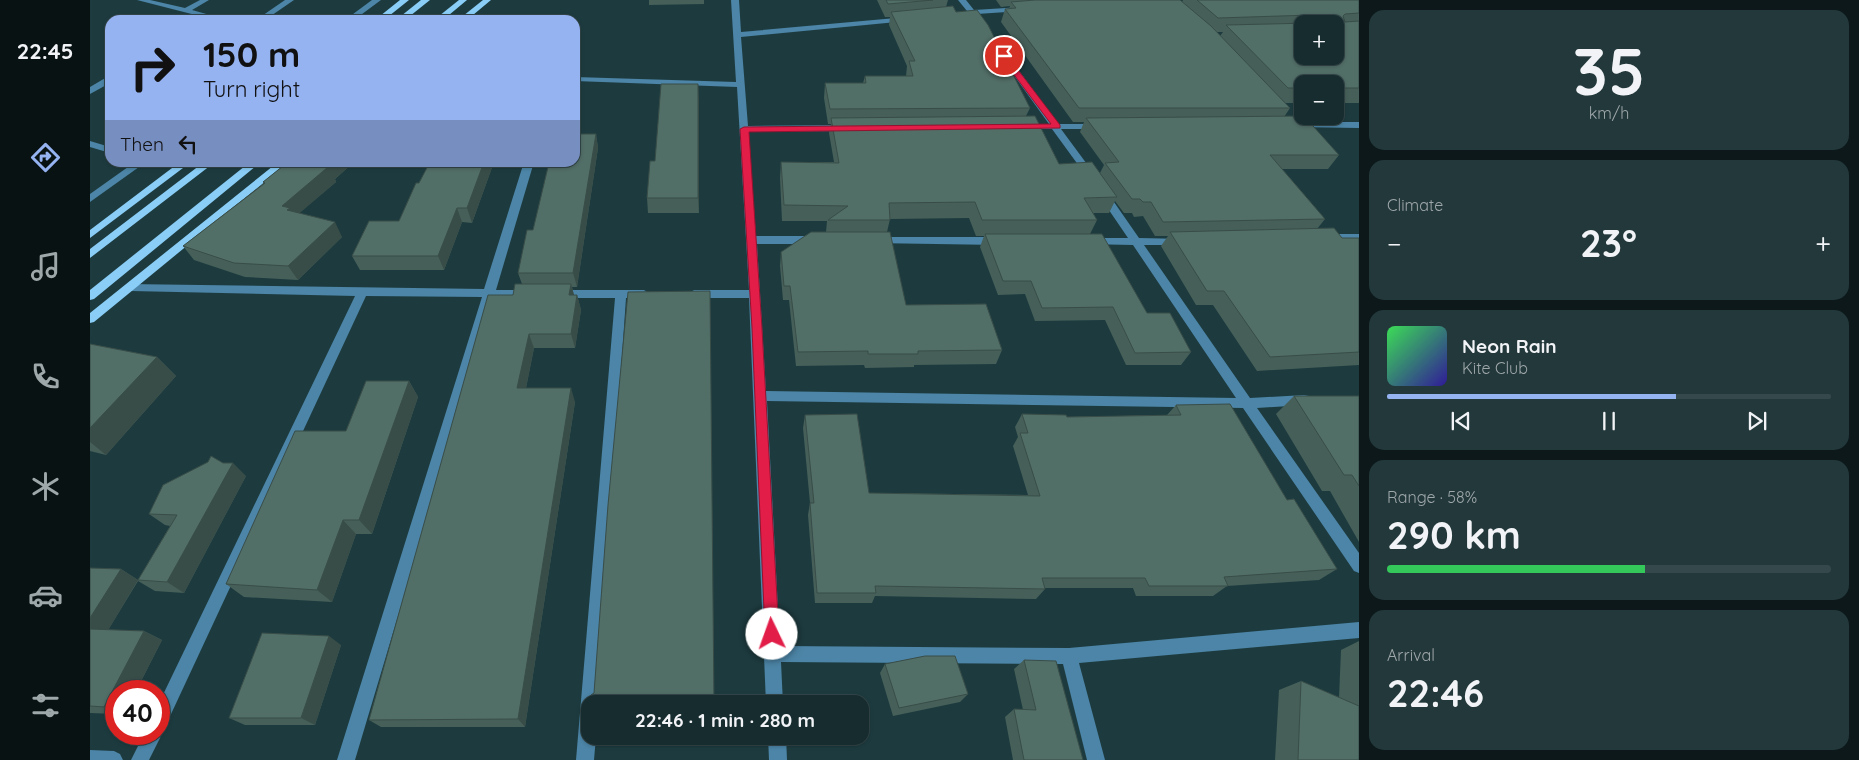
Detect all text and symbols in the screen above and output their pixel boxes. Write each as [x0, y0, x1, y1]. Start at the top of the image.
map controls [1294, 15, 1344, 125]
button: + [1294, 15, 1344, 65]
text: 35 [1573, 30, 1645, 111]
text: 150 m [203, 32, 300, 76]
icon: right [120, 35, 185, 100]
pin [983, 35, 1025, 77]
text: 22:45 [17, 37, 73, 65]
icon: arrive [990, 42, 1018, 70]
text: Turn right [203, 75, 300, 103]
button: − [1294, 75, 1344, 125]
text: km/h [1589, 103, 1629, 123]
icon: left [174, 130, 202, 158]
text: Then [120, 132, 164, 156]
icon: directions [28, 140, 63, 175]
text: Climate [1387, 195, 1443, 215]
text: 23° [1580, 219, 1637, 267]
text: − [1387, 226, 1402, 261]
text: + [1815, 226, 1831, 261]
icon: music [28, 249, 63, 284]
text: Neon Rain [1462, 334, 1557, 358]
text: Kite Club [1462, 358, 1528, 378]
icon: phone [28, 359, 63, 394]
icon: previous [1447, 407, 1475, 435]
icon: pause [1595, 407, 1623, 435]
icon: next [1743, 407, 1771, 435]
icon: climate [28, 469, 63, 504]
text: Range · 58% [1387, 487, 1477, 507]
text: 290 km [1387, 511, 1521, 559]
icon: car [28, 578, 63, 613]
position arrow [745, 607, 797, 659]
text: Arrival [1387, 645, 1435, 665]
text: 22:46 [1387, 669, 1484, 717]
speed limit sign: 40 [105, 680, 170, 745]
icon: filters [28, 688, 63, 723]
text: 22:46 · 1 min · 280 m [635, 708, 815, 732]

